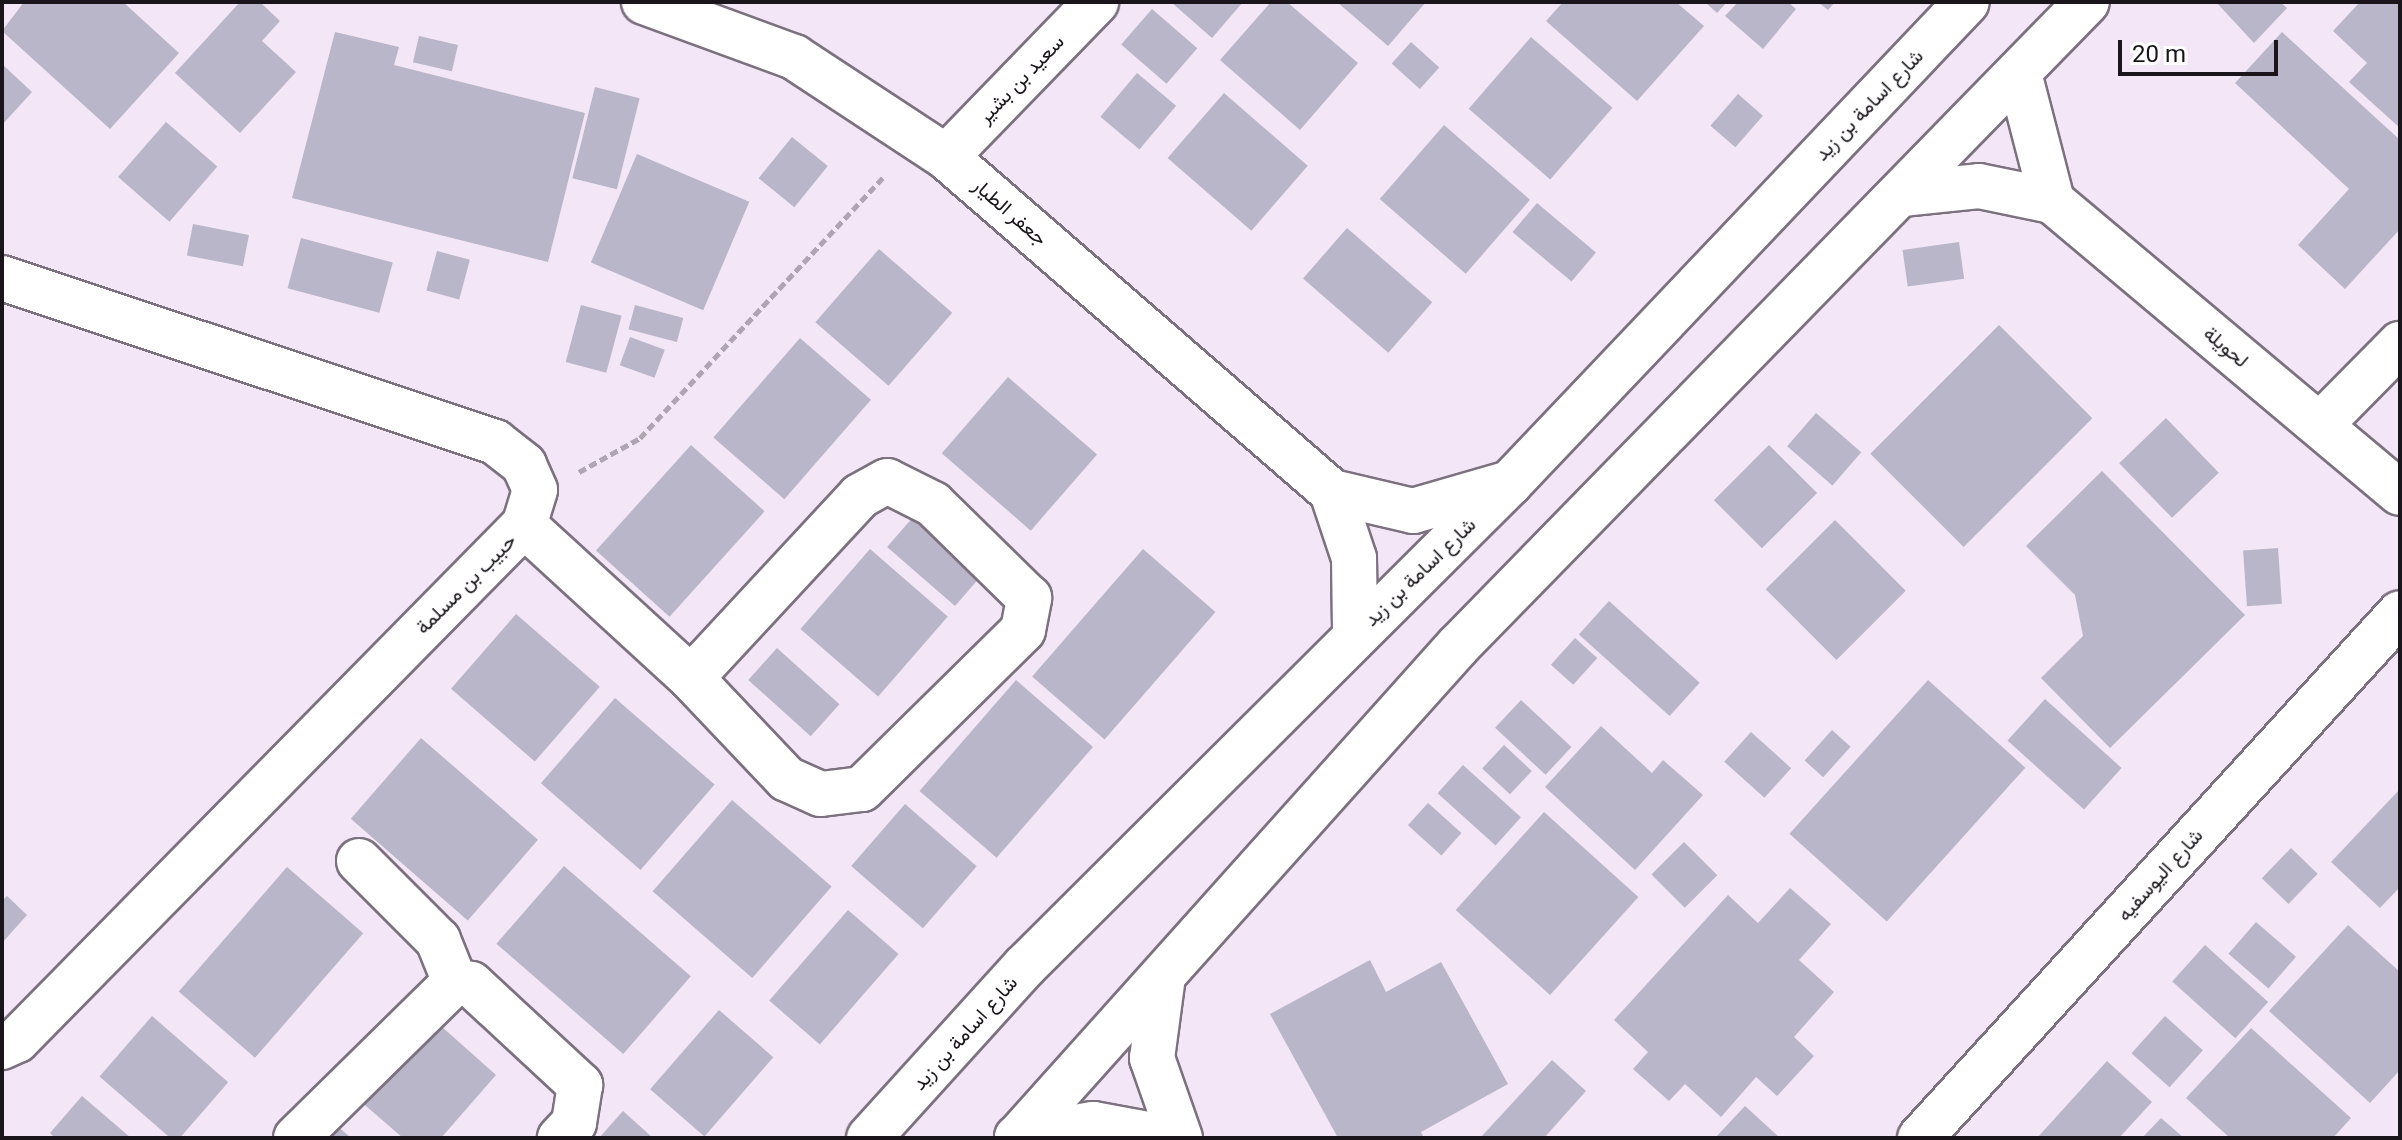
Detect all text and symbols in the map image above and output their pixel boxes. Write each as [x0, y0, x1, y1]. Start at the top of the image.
scale bar [2122, 24, 2282, 74]
street label: سعيد بن بشير [973, 30, 1069, 128]
text: 20 m [2132, 40, 2186, 68]
street label: شارع اسامة بن زيد [1810, 44, 1928, 166]
street label: جعفر الطيار [968, 173, 1052, 251]
street label: لحويلة [2199, 321, 2253, 373]
street label: شارع اسامة بن زيد [1359, 513, 1481, 631]
street label: حبيب بن مسلمة [411, 529, 521, 639]
street label: شارع اليوسفيه [2112, 824, 2208, 926]
street label: شارع اسامة بن زيد [907, 971, 1023, 1095]

